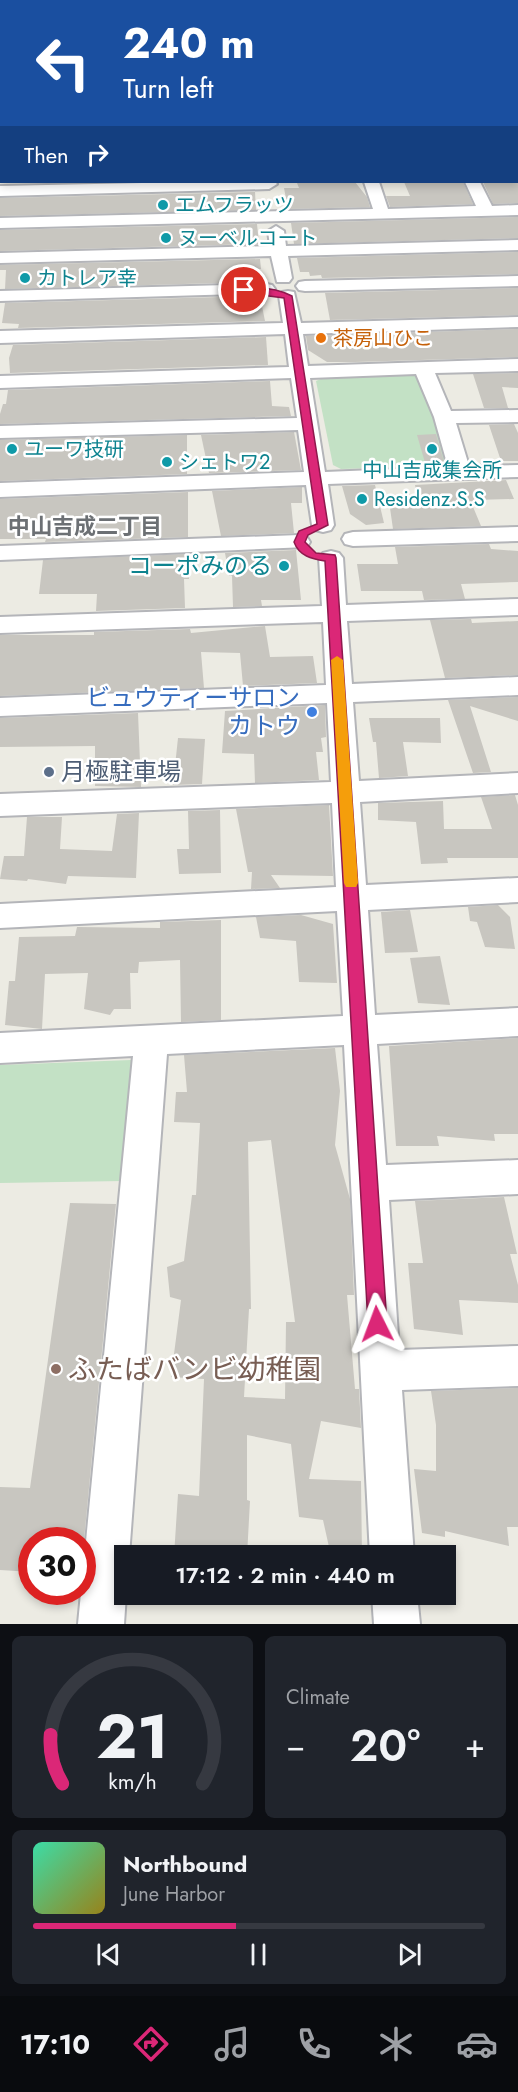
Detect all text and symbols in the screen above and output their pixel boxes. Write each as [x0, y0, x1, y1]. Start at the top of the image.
text: 240 m [123, 13, 255, 74]
icon: left [24, 24, 102, 102]
text: Turn left [123, 69, 213, 108]
icon: right [81, 138, 114, 171]
text: Then [24, 139, 69, 171]
place label: エムフラッツ [175, 191, 294, 220]
marker: エムフラッツ [156, 198, 170, 212]
place label: ヌーベルコート [178, 224, 318, 253]
marker: ヌーベルコート [159, 231, 173, 245]
place label: カトレア幸 [37, 264, 137, 293]
pin [218, 264, 269, 315]
marker: カトレア幸 [18, 271, 32, 285]
icon: arrive [227, 273, 260, 306]
place label: 茶房山ひこ [333, 324, 433, 353]
marker: 茶房山ひこ [314, 331, 328, 345]
place label: ユーワ技研 [24, 435, 124, 464]
marker: ユーワ技研 [5, 442, 19, 456]
marker: 中山吉成集会所 [425, 442, 439, 456]
place label: シェトワ2 [179, 448, 270, 477]
marker: シェトワ2 [160, 455, 174, 469]
place label: 中山吉成集会所 [362, 456, 502, 485]
place label: Residenz.S.S [374, 485, 485, 514]
marker: Residenz.S.S [355, 492, 369, 506]
district label: 中山吉成二丁目 [8, 510, 162, 542]
place label: コーポみのる [128, 548, 272, 583]
marker: コーポみのる [277, 559, 291, 573]
place label: ビュウティーサロン カトウ [86, 680, 300, 743]
marker: ビュウティーサロン カトウ [305, 705, 319, 719]
place label: 月極駐車場 [61, 754, 181, 789]
marker: 月極駐車場 [42, 765, 56, 779]
position arrow [345, 1292, 409, 1356]
place label: ふたばバンビ幼稚園 [68, 1349, 321, 1390]
marker: ふたばバンビ幼稚園 [49, 1362, 63, 1376]
speed limit sign: 30 [18, 1527, 96, 1605]
text: 17:12 · 2 min · 440 m [175, 1559, 395, 1591]
text: Climate [286, 1683, 350, 1712]
text: 21 [96, 1691, 169, 1781]
text: 20° [350, 1713, 420, 1778]
text: − [286, 1722, 305, 1769]
text: + [465, 1722, 485, 1769]
text: km/h [108, 1766, 157, 1797]
text: Northbound [123, 1848, 247, 1880]
text: June Harbor [123, 1880, 225, 1909]
icon: previous [92, 1938, 125, 1971]
icon: pause [242, 1938, 275, 1971]
icon: next [393, 1938, 426, 1971]
icon: directions [130, 2023, 172, 2065]
icon: music [211, 2023, 253, 2065]
icon: phone [293, 2023, 335, 2065]
icon: climate [375, 2023, 417, 2065]
icon: car [456, 2023, 498, 2065]
text: 17:10 [20, 2025, 90, 2064]

